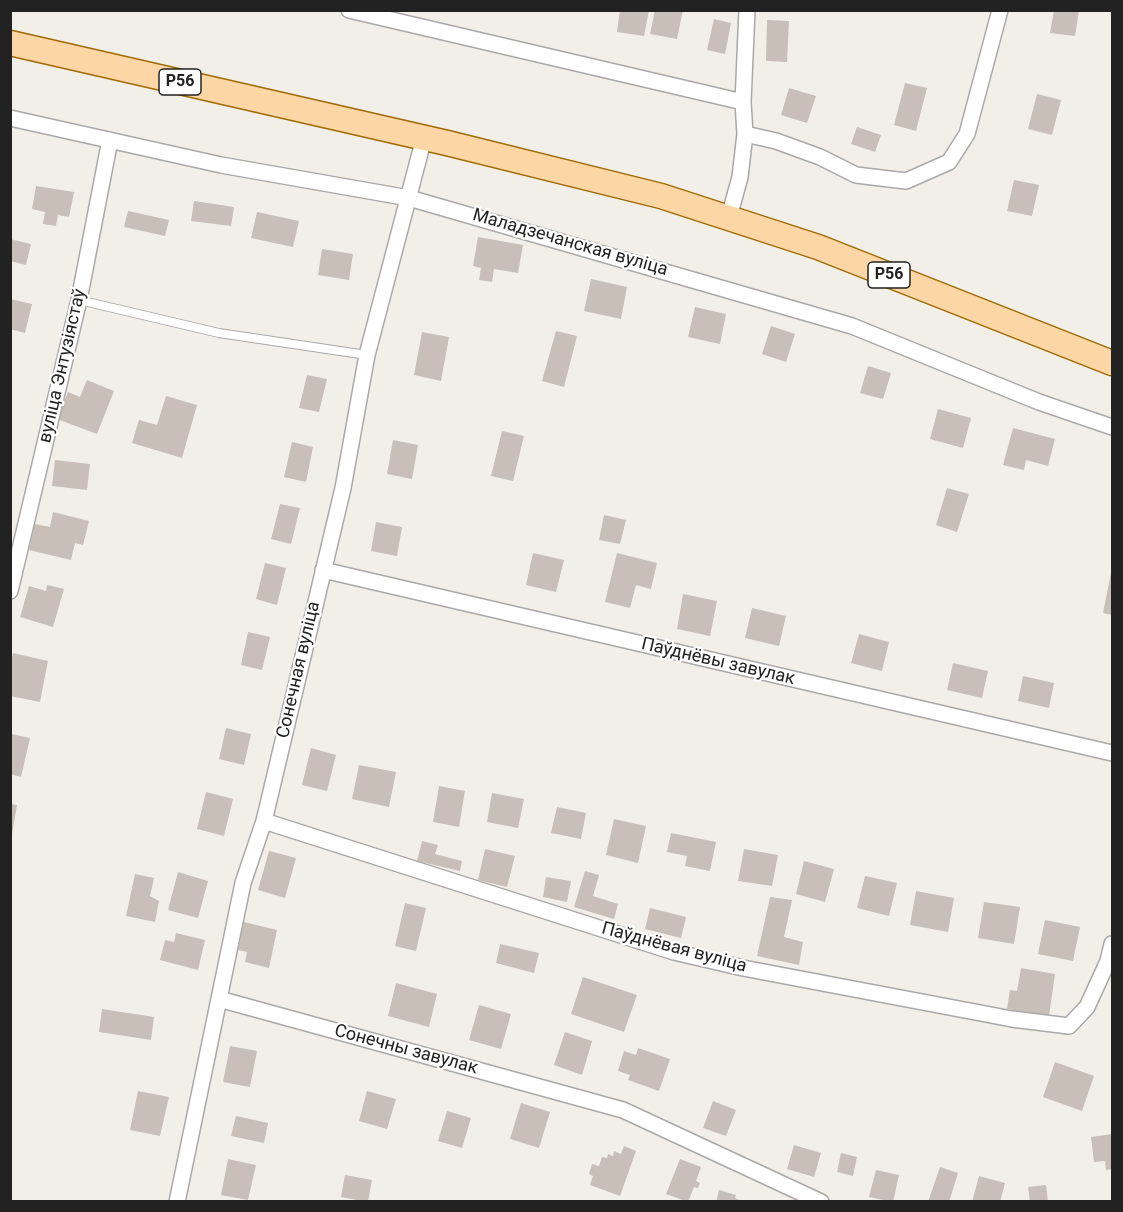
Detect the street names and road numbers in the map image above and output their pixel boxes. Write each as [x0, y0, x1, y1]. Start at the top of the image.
road number: Р56 [159, 69, 201, 95]
street label: Маладзечанская вуліца [470, 205, 670, 281]
road number: Р56 [868, 262, 910, 288]
street label: вуліца Энтузіястаў [35, 287, 91, 445]
street label: Сонечная вуліца [273, 599, 325, 741]
street label: Паўднёвы завулак [639, 634, 797, 690]
street label: Паўднёвая вуліца [599, 918, 749, 978]
street label: Сонечны завулак [332, 1020, 480, 1080]

